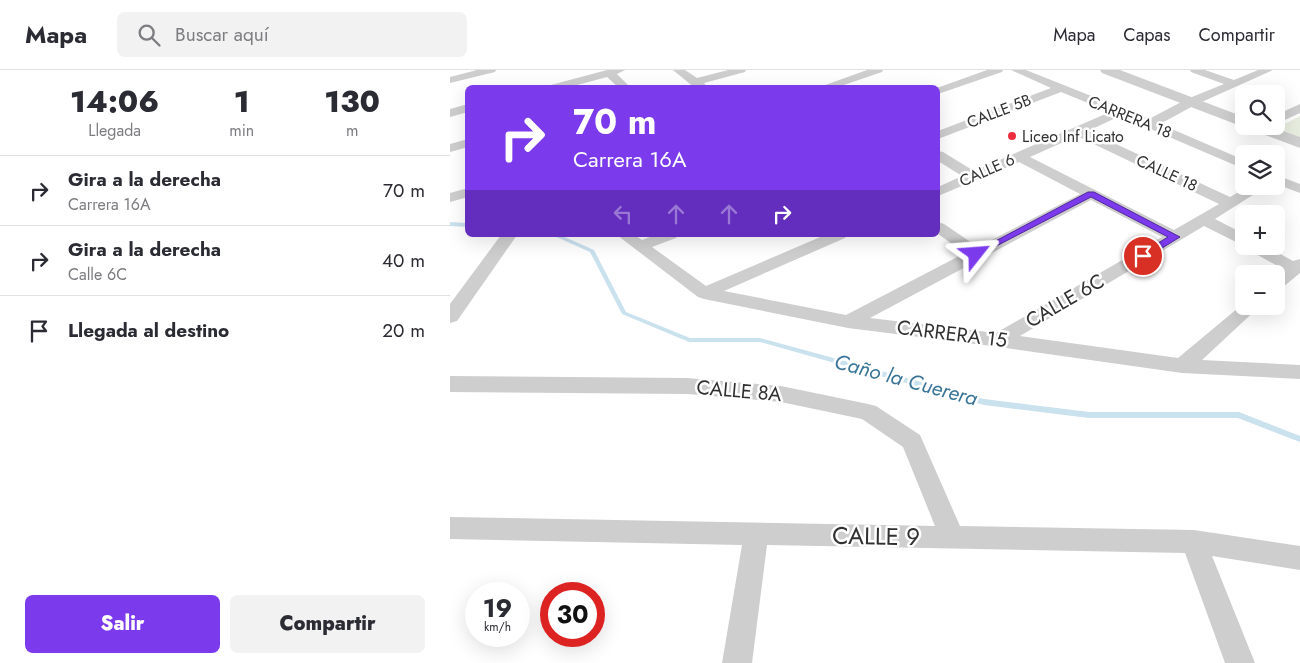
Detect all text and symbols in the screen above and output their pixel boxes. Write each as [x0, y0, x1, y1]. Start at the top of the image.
search box [117, 12, 467, 57]
text: Mapa [25, 17, 87, 52]
icon: search [135, 21, 163, 49]
text: Buscar aquí [175, 21, 269, 48]
text: Mapa [1053, 22, 1095, 48]
text: Capas [1123, 22, 1171, 48]
text: Compartir [1199, 22, 1275, 48]
text: 14:06 [70, 80, 159, 123]
text: 1 [234, 80, 250, 123]
text: 130 [324, 80, 380, 123]
map controls [1235, 85, 1285, 315]
button: search [1235, 85, 1285, 135]
street label: CALLE 5B [963, 88, 1035, 134]
street label: CARRERA 18 [1085, 90, 1175, 144]
text: 70 m [573, 97, 656, 147]
icon: right [490, 105, 555, 170]
text: Llegada [88, 119, 141, 142]
text: min [229, 119, 254, 142]
text: m [346, 119, 358, 142]
place label: Liceo Inf Licato [1022, 125, 1124, 148]
marker: Liceo Inf Licato [1006, 130, 1018, 142]
text: Carrera 16A [573, 143, 687, 175]
button: layers [1235, 145, 1285, 195]
street label: CALLE 6 [956, 148, 1018, 192]
street label: CALLE 18 [1133, 149, 1201, 197]
text: Gira a la derecha [68, 166, 221, 193]
icon: right [25, 177, 53, 205]
text: 70 m [383, 177, 425, 204]
text: Carrera 16A [68, 193, 151, 216]
icon: left [609, 200, 637, 228]
icon: ahead [662, 200, 690, 228]
icon: ahead [715, 200, 743, 228]
icon: right [768, 200, 796, 228]
button: + [1235, 205, 1285, 255]
position arrow [949, 227, 1001, 279]
pin [1122, 235, 1164, 277]
text: Gira a la derecha [68, 236, 221, 263]
icon: arrive [1129, 242, 1157, 270]
icon: right [25, 247, 53, 275]
text: 40 m [382, 247, 425, 274]
text: Calle 6C [68, 263, 127, 286]
button: − [1235, 265, 1285, 315]
street label: CALLE 6C [1020, 267, 1110, 335]
street label: CARRERA 15 [895, 313, 1009, 355]
icon: arrive [25, 317, 53, 345]
text: Llegada al destino [68, 317, 229, 344]
text: 20 m [382, 317, 425, 344]
water label: Caño la Cuerera [831, 346, 981, 414]
street label: CALLE 8A [695, 373, 784, 409]
street label: CALLE 9 [832, 518, 920, 554]
speed limit sign: 30 [540, 582, 605, 647]
text: 19 [483, 590, 512, 626]
button: Salir [25, 595, 220, 653]
button: Compartir [230, 595, 425, 653]
text: km/h [484, 618, 511, 636]

